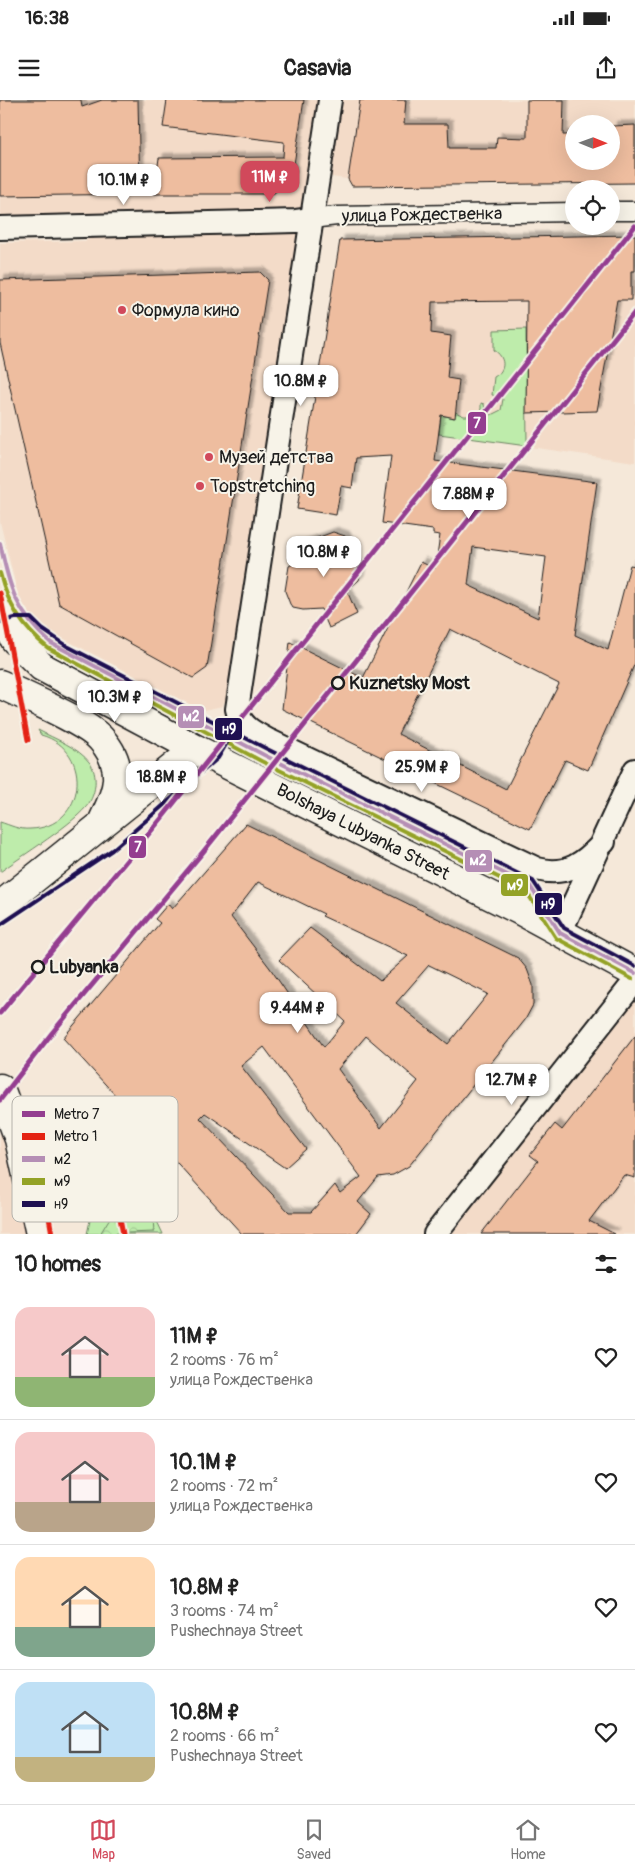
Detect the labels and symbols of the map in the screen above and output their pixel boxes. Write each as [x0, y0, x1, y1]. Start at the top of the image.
north arrow [565, 115, 620, 170]
pin: 11M ₽ [235, 161, 305, 203]
pin: 10.1M ₽ [78, 164, 170, 206]
street label: улица Рождественка [340, 202, 503, 228]
place label: Формула кино [132, 299, 240, 322]
marker: Формула кино [116, 304, 128, 316]
pin: 10.8M ₽ [255, 364, 347, 407]
line badge: 7 [467, 411, 487, 435]
text: 7 [473, 415, 481, 432]
place label: Музей детства [219, 446, 333, 469]
marker: Музей детства [203, 451, 215, 463]
place label: Topstretching [210, 475, 315, 498]
pin: 7.88M ₽ [423, 478, 515, 520]
marker: Topstretching [194, 480, 206, 492]
pin: 10.8M ₽ [278, 536, 370, 578]
place label: Kuznetsky Most [349, 672, 470, 695]
marker: Kuznetsky Most [331, 676, 345, 690]
pin: 10.3M ₽ [69, 680, 161, 723]
line badge: м2 [177, 705, 205, 729]
text: м2 [182, 708, 200, 725]
line badge: н9 [214, 717, 243, 741]
text: н9 [222, 721, 236, 738]
pin: 25.9M ₽ [376, 750, 468, 793]
pin: 18.8M ₽ [116, 760, 208, 803]
street label: Bolshaya Lubyanka Street [273, 778, 454, 886]
line badge: 7 [128, 835, 147, 859]
text: 7 [134, 839, 142, 856]
line badge: м2 [464, 849, 493, 873]
text: м2 [469, 852, 487, 869]
line badge: м9 [500, 873, 529, 897]
text: м9 [507, 877, 523, 894]
line badge: н9 [534, 892, 563, 916]
text: н9 [541, 896, 555, 913]
place label: Lubyanka [49, 956, 119, 979]
marker: Lubyanka [31, 960, 45, 974]
pin: 9.44M ₽ [252, 992, 344, 1034]
pin: 12.7M ₽ [466, 1064, 558, 1106]
legend [12, 1096, 178, 1222]
text: Metro 7 [54, 1106, 100, 1123]
text: Metro 1 [54, 1128, 97, 1145]
text: м2 [54, 1151, 71, 1168]
text: м9 [54, 1173, 70, 1190]
text: н9 [54, 1196, 68, 1213]

